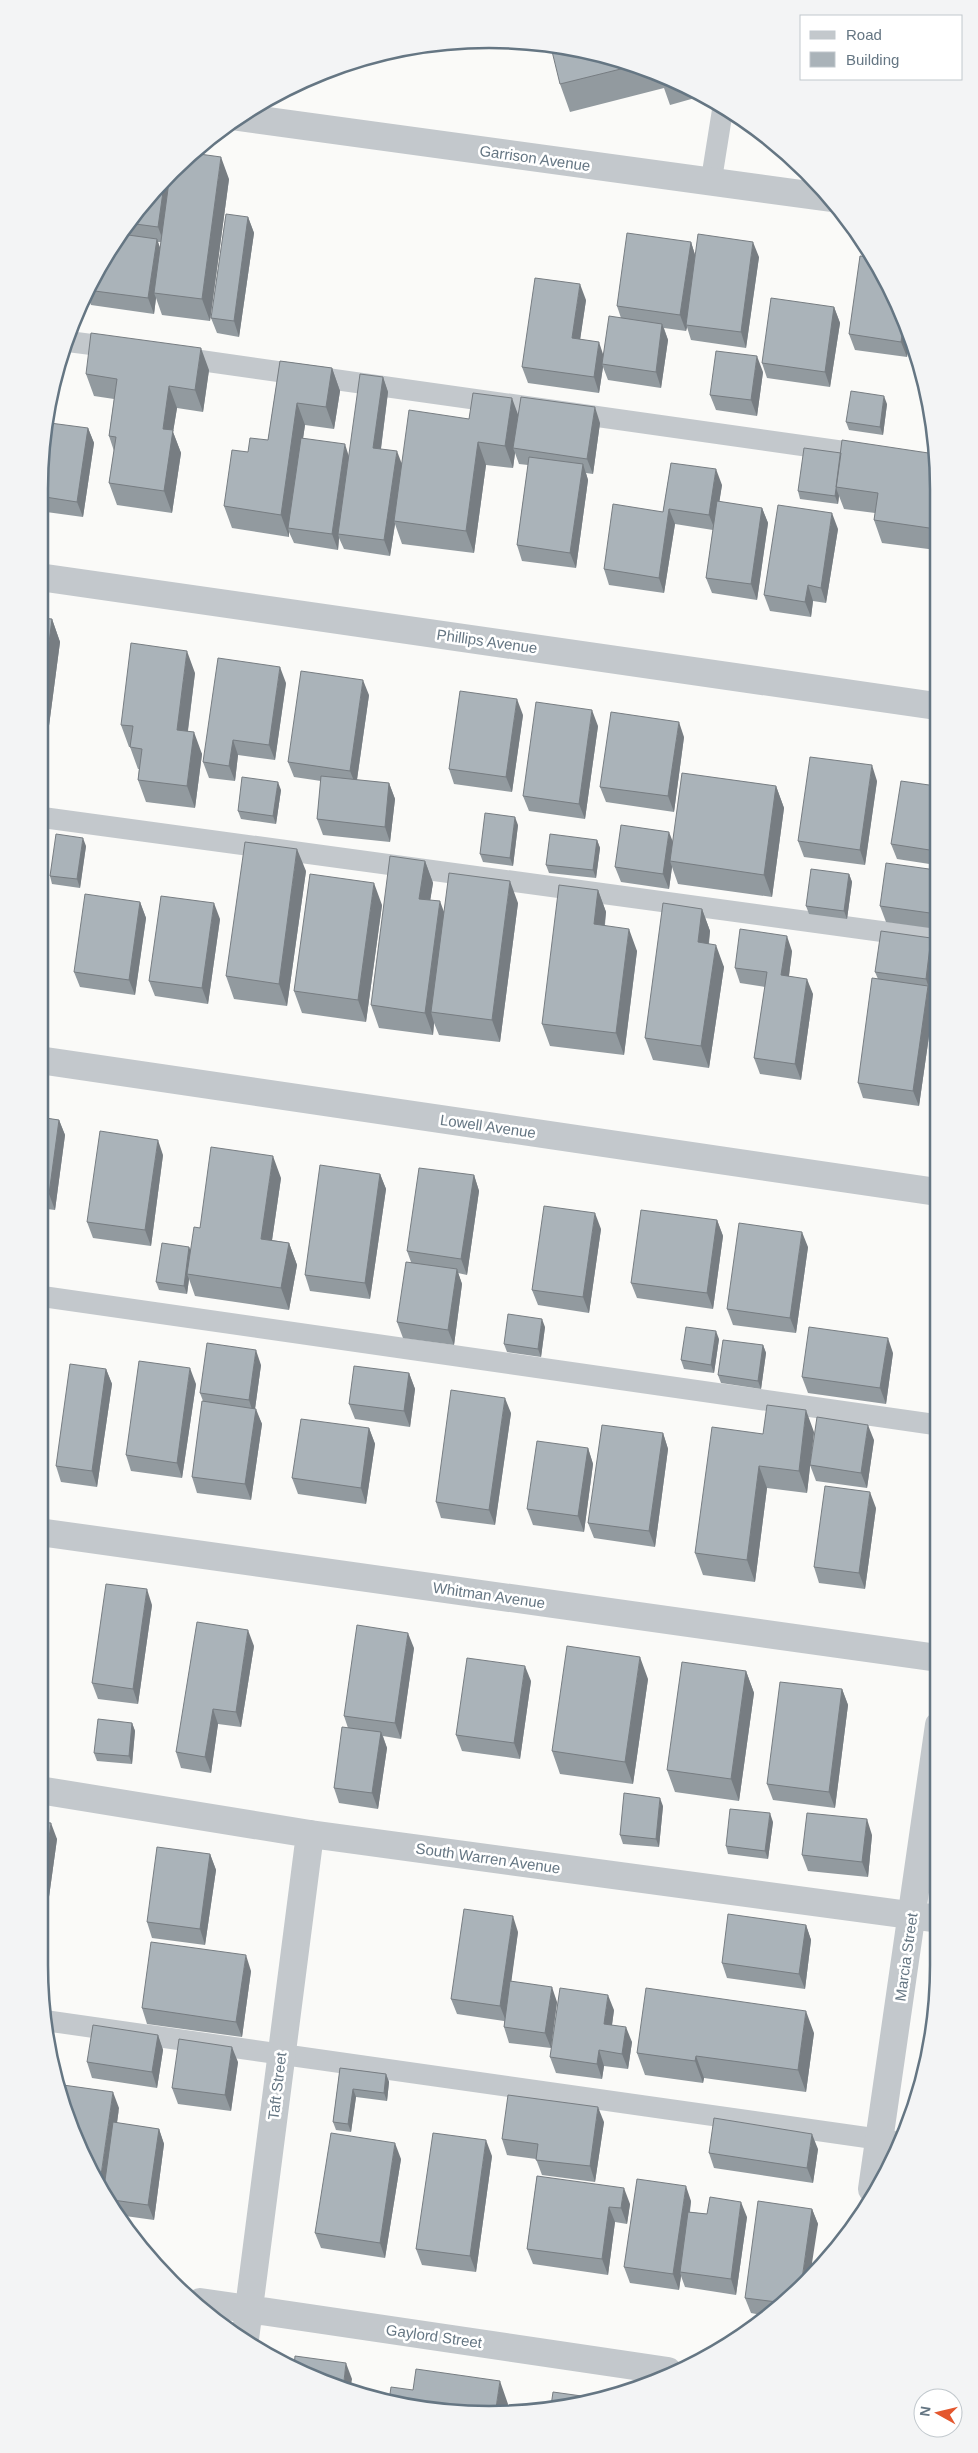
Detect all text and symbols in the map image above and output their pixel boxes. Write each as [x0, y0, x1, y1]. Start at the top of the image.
legend [800, 15, 963, 80]
text: Road [846, 26, 882, 43]
text: Building [846, 51, 899, 68]
street label: Garrison Avenue [479, 142, 591, 174]
street label: Phillips Avenue [436, 626, 538, 656]
street label: Lowell Avenue [439, 1111, 537, 1141]
street label: Whitman Avenue [432, 1579, 546, 1611]
street label: South Warren Avenue [415, 1839, 561, 1877]
street label: Marcia Street [891, 1911, 921, 2002]
street label: Taft Street [264, 2050, 290, 2121]
street label: Gaylord Street [385, 2321, 484, 2351]
north arrow [913, 2388, 963, 2438]
text: N [916, 2405, 934, 2417]

